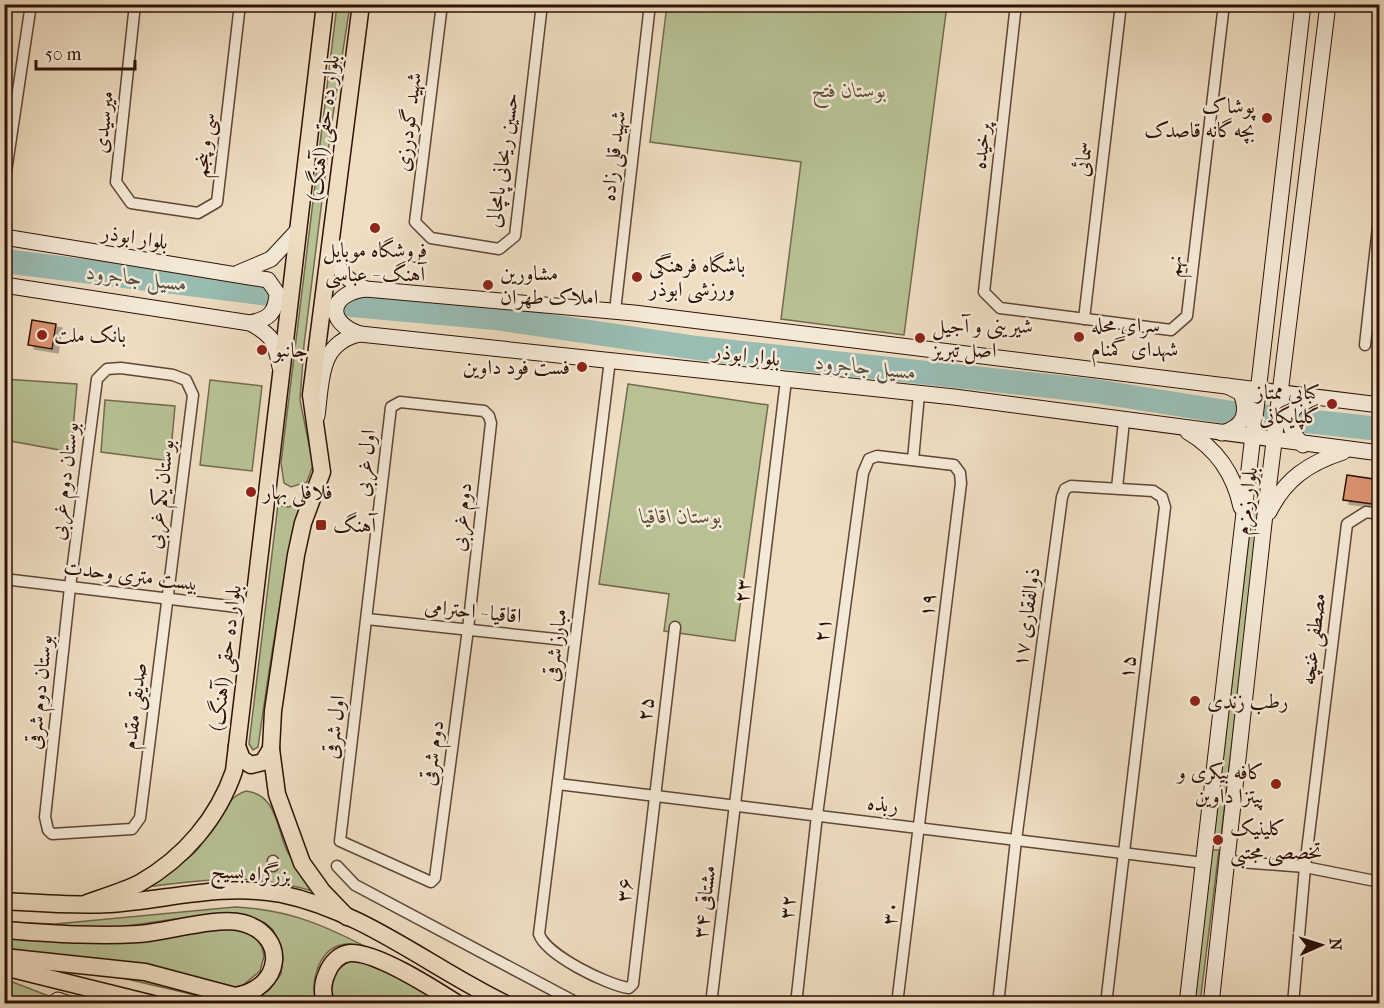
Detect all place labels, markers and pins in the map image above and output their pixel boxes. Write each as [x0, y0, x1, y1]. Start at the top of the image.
place label: پوشاک بچه‌گانه قاصدک [1144, 94, 1256, 144]
marker: پوشاک بچه‌گانه قاصدک [1260, 111, 1274, 125]
marker: فروشگاه موبایل آهنگ - عباسی [368, 221, 382, 235]
place label: فروشگاه موبایل آهنگ - عباسی [323, 237, 427, 289]
place label: باشگاه فرهنگی ورزشی ابوذر [647, 252, 745, 304]
place label: مشاورین املاک طهران [500, 261, 598, 310]
marker: باشگاه فرهنگی ورزشی ابوذر [630, 270, 644, 284]
marker: مشاورین املاک طهران [481, 278, 495, 292]
place label: شیرینی و آجیل اصل تبریز [930, 313, 1033, 365]
place label: سرای محله شهدای گمنام [1091, 313, 1178, 367]
place label: بانک ملت [54, 323, 126, 348]
marker: بانک ملت [35, 328, 49, 342]
marker: سرای محله شهدای گمنام [1072, 330, 1086, 344]
marker: شیرینی و آجیل اصل تبریز [913, 331, 927, 345]
place label: جانبو [272, 338, 308, 363]
marker: جانبو [255, 343, 269, 357]
place label: فست فود داوین [462, 355, 570, 380]
marker: فست فود داوین [575, 360, 589, 374]
place label: کبابی ممتاز گلپایگانی [1254, 380, 1320, 430]
marker: کبابی ممتاز گلپایگانی [1325, 397, 1339, 411]
place label: فلافلی بهار [261, 480, 333, 508]
marker: فلافلی بهار [244, 485, 258, 499]
place label: آهنگ [333, 512, 378, 537]
marker: آهنگ [314, 518, 328, 532]
place label: رطب زندی [1207, 689, 1288, 715]
marker: رطب زندی [1188, 694, 1202, 708]
place label: کافه بیکری و پیتزا داوین [1176, 760, 1264, 811]
marker: کافه بیکری و پیتزا داوین [1269, 777, 1283, 791]
place label: کلینیک تخصصی مجتبی [1230, 816, 1322, 869]
marker: کلینیک تخصصی مجتبی [1211, 833, 1225, 847]

